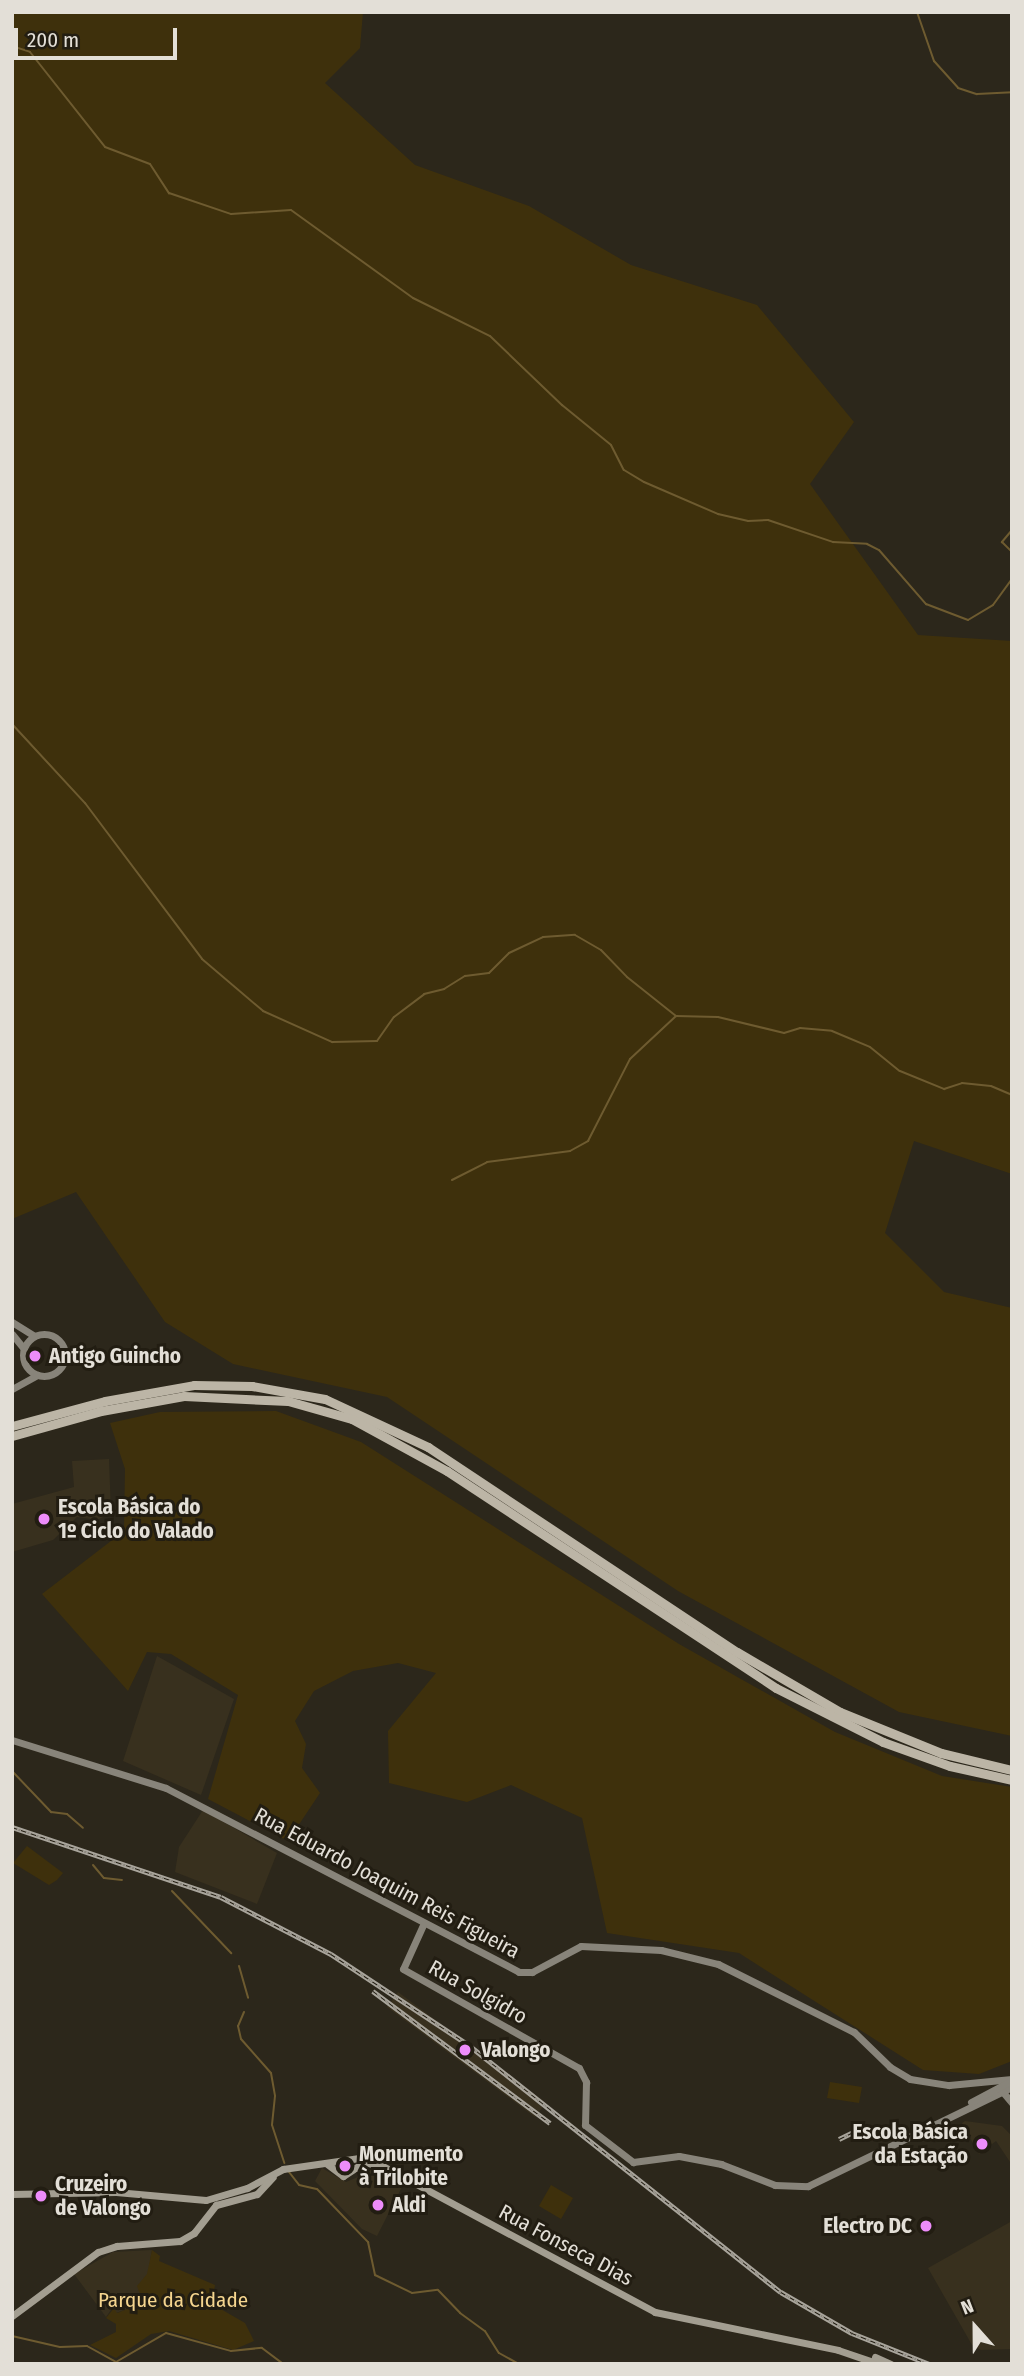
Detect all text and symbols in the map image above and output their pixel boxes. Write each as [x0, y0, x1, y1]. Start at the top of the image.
scale bar [18, 14, 180, 58]
text: 200 m [27, 27, 79, 53]
place label: Antigo Guincho [49, 1343, 181, 1369]
marker: Antigo Guincho [27, 1348, 43, 1364]
place label: Escola Básica do 1º Ciclo do Valado [58, 1494, 214, 1544]
marker: Escola Básica do 1º Ciclo do Valado [36, 1511, 52, 1527]
street label: Rua Eduardo Joaquim Reis Figueira [250, 1802, 524, 1964]
street label: Rua Solgidro [424, 1955, 532, 2029]
place label: Valongo [481, 2037, 550, 2063]
marker: Valongo [455, 2040, 475, 2060]
place label: Escola Básica da Estação [852, 2119, 968, 2169]
marker: Escola Básica da Estação [974, 2136, 990, 2152]
place label: Monumento à Trilobite [359, 2141, 463, 2191]
marker: Monumento à Trilobite [337, 2158, 353, 2174]
place label: Cruzeiro de Valongo [55, 2171, 151, 2221]
marker: Cruzeiro de Valongo [33, 2188, 49, 2204]
place label: Aldi [392, 2192, 426, 2218]
marker: Aldi [370, 2197, 386, 2213]
street label: Rua Fonseca Dias [495, 2199, 637, 2291]
place label: Electro DC [823, 2213, 912, 2239]
marker: Electro DC [918, 2218, 934, 2234]
park label: Parque da Cidade [98, 2287, 248, 2313]
north arrow [940, 2292, 1010, 2362]
text: N [958, 2294, 977, 2320]

